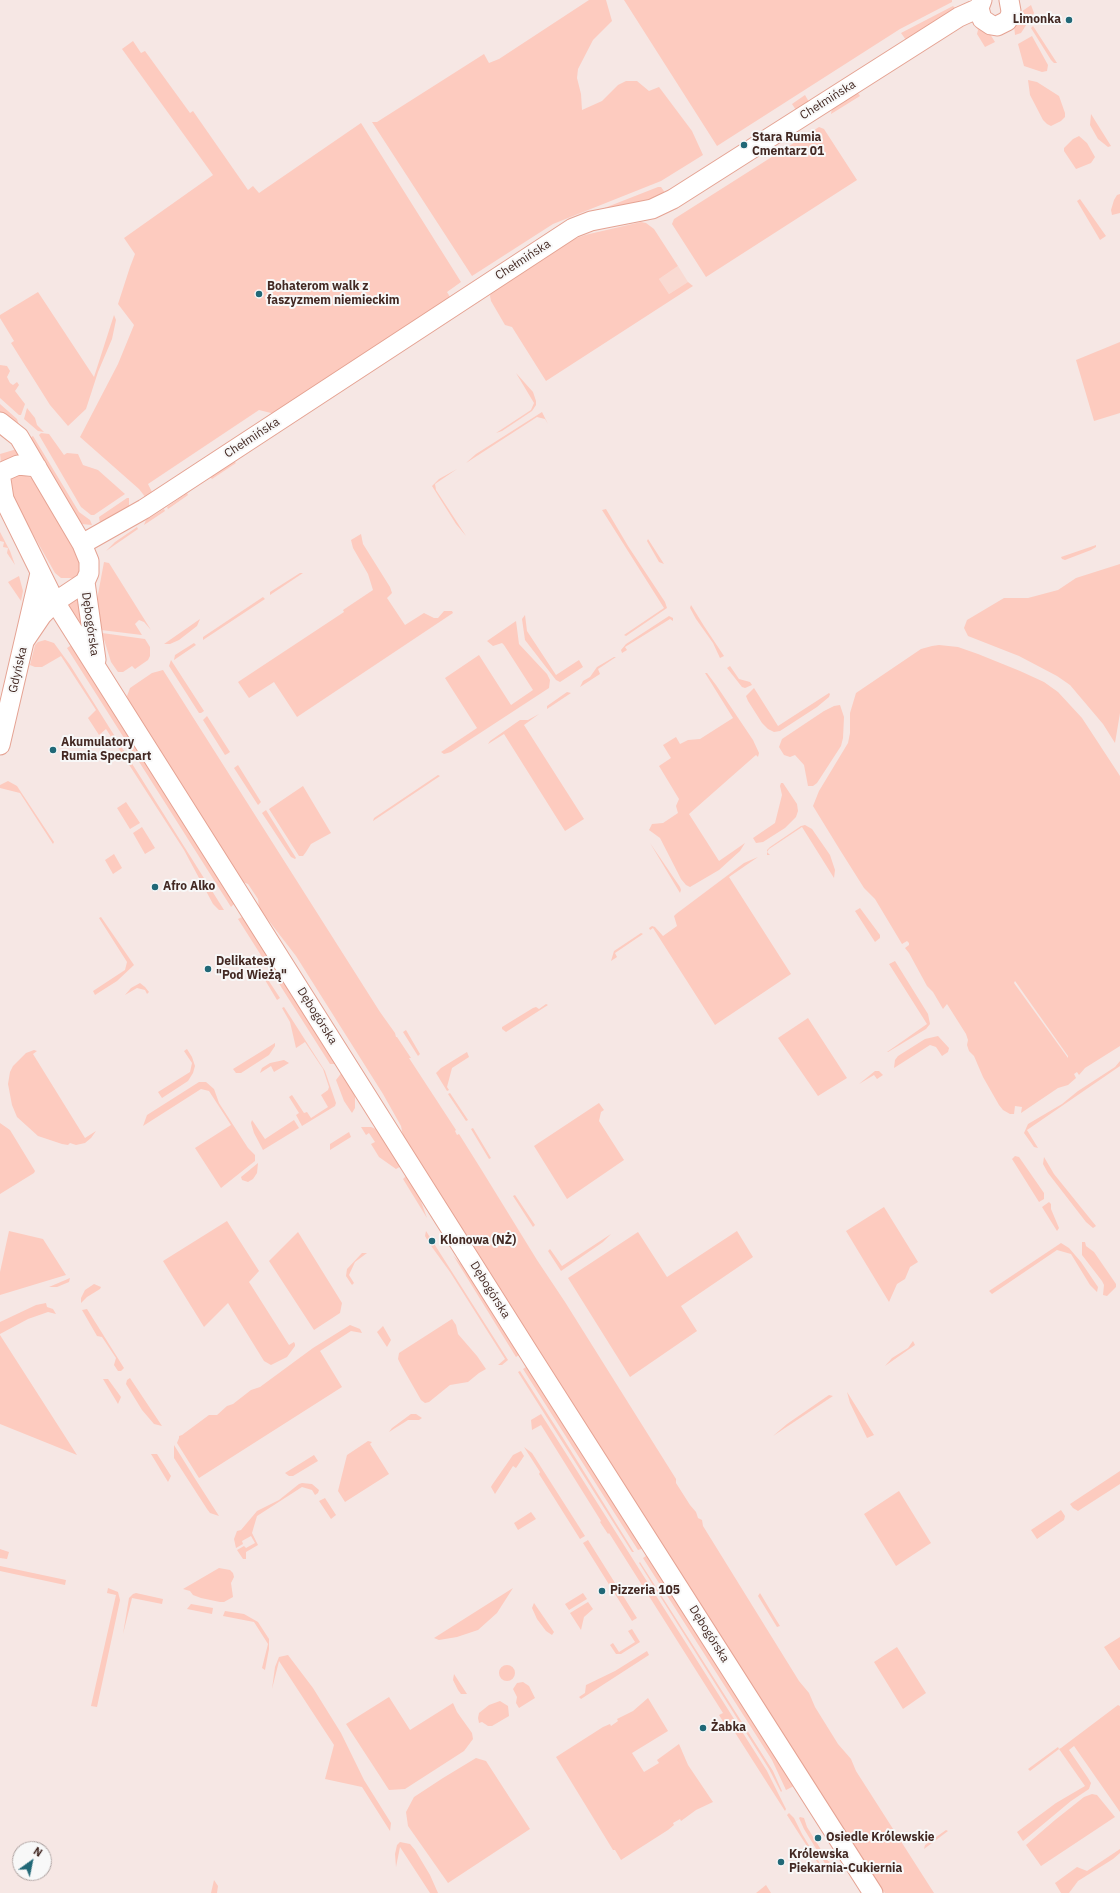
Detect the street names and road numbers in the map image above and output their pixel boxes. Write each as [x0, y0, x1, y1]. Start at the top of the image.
street label: Chełmińska [797, 77, 859, 123]
street label: Chełmińska [493, 237, 553, 283]
street label: Chełmińska [222, 415, 282, 461]
street label: Dębogórska [78, 591, 102, 657]
street label: Gdyńska [6, 646, 30, 694]
street label: Dębogórska [294, 985, 340, 1047]
street label: Dębogórska [467, 1259, 513, 1321]
street label: Dębogórska [686, 1603, 732, 1665]

